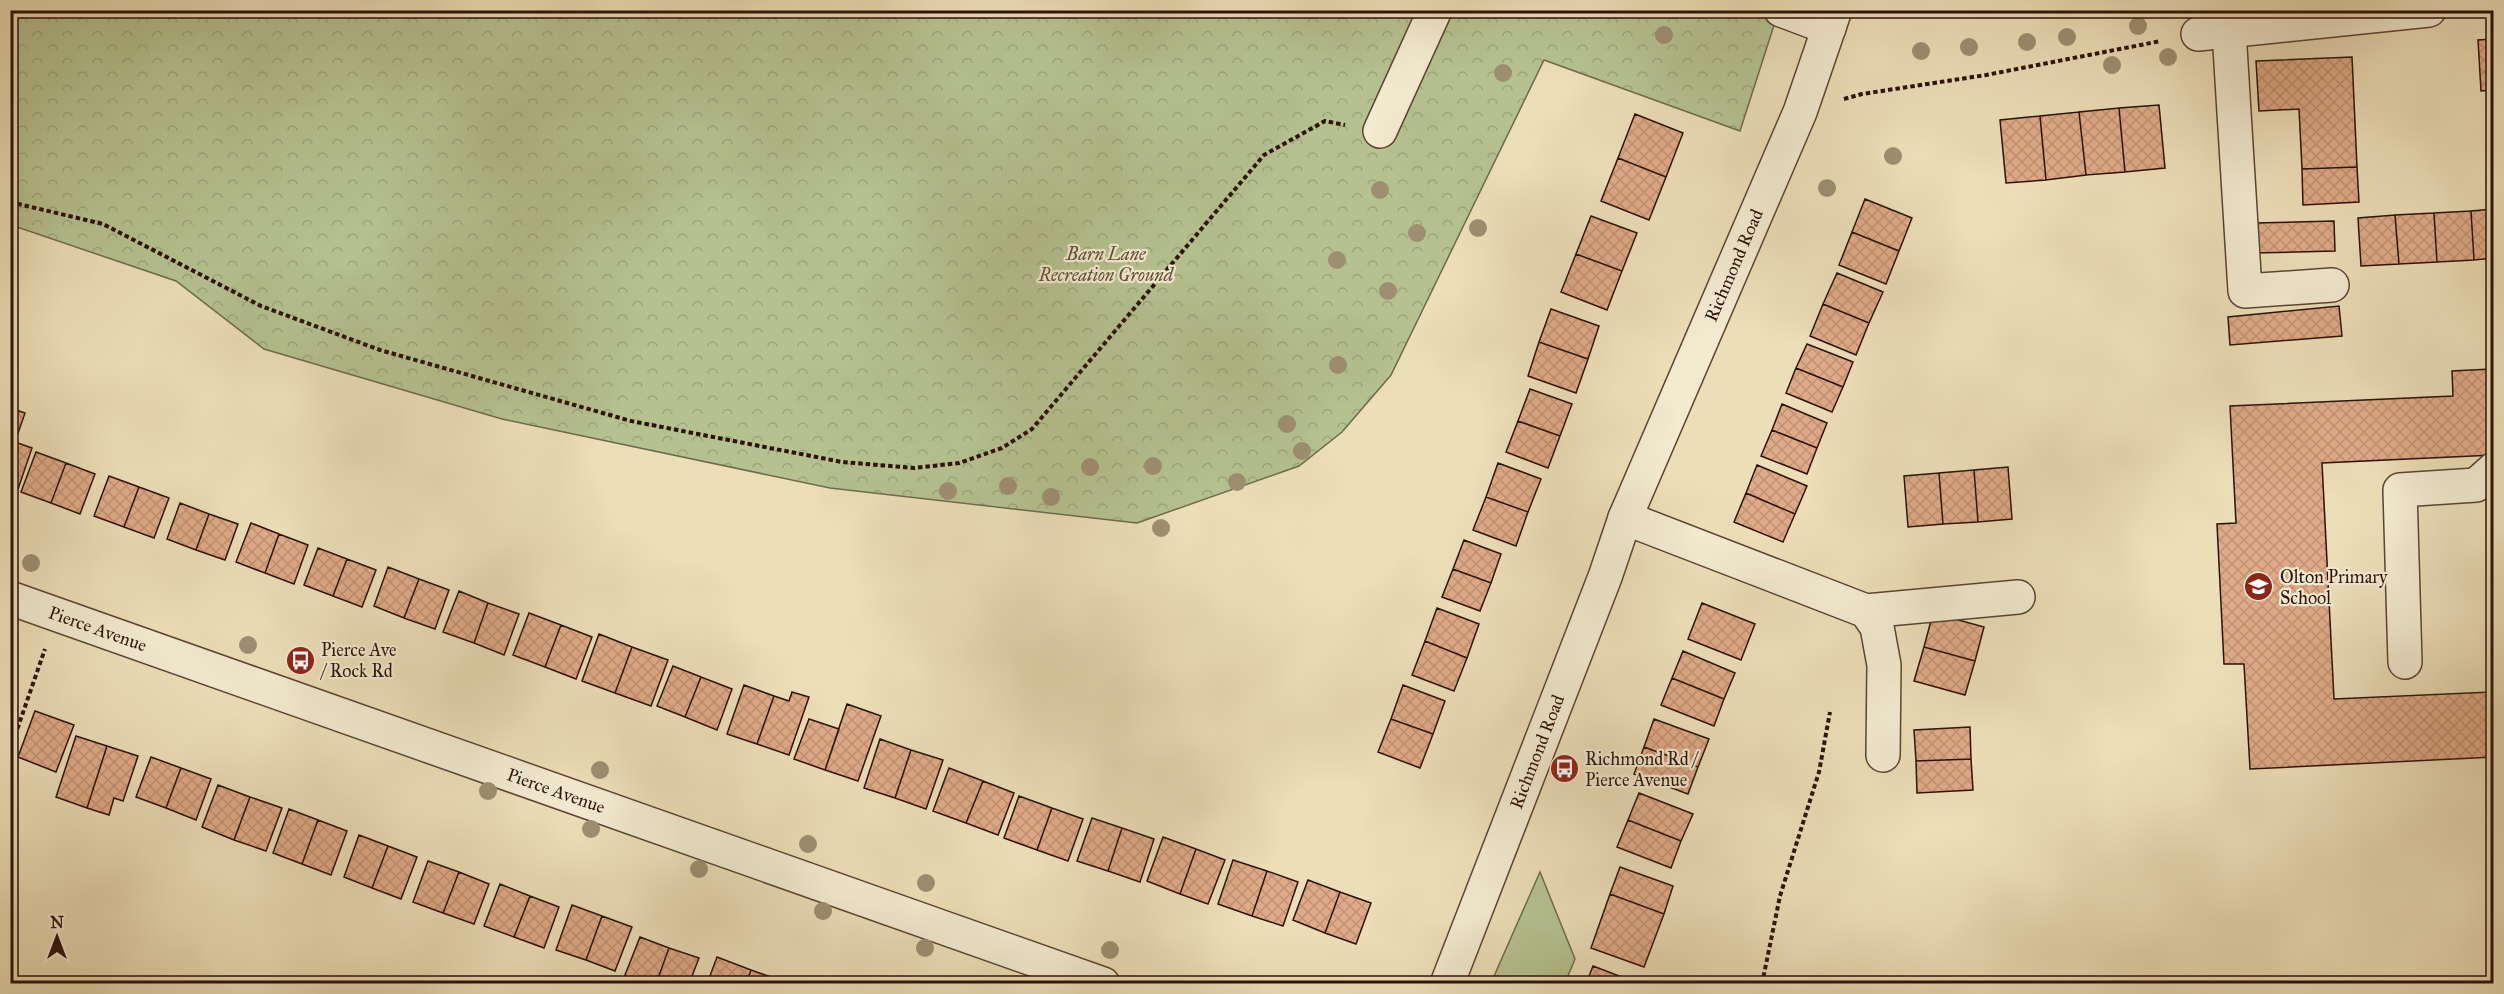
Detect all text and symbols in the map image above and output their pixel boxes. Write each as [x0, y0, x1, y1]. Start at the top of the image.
street label: Richmond Road [1700, 206, 1768, 325]
park label: Barn Lane Recreation Ground [1038, 243, 1175, 286]
place label: Olton Primary School [2280, 566, 2388, 609]
school or university icon: Olton Primary School [2243, 571, 2275, 603]
street label: Pierce Avenue [46, 602, 150, 656]
place label: Pierce Ave / Rock Rd [319, 639, 397, 682]
bus stop icon: Pierce Ave / Rock Rd [284, 644, 316, 676]
street label: Richmond Road [1505, 692, 1569, 812]
place label: Richmond Rd / Pierce Avenue [1585, 748, 1700, 791]
bus stop icon: Richmond Rd / Pierce Avenue [1548, 753, 1580, 785]
street label: Pierce Avenue [504, 763, 608, 818]
north arrow [27, 907, 87, 967]
text: N [50, 913, 64, 932]

